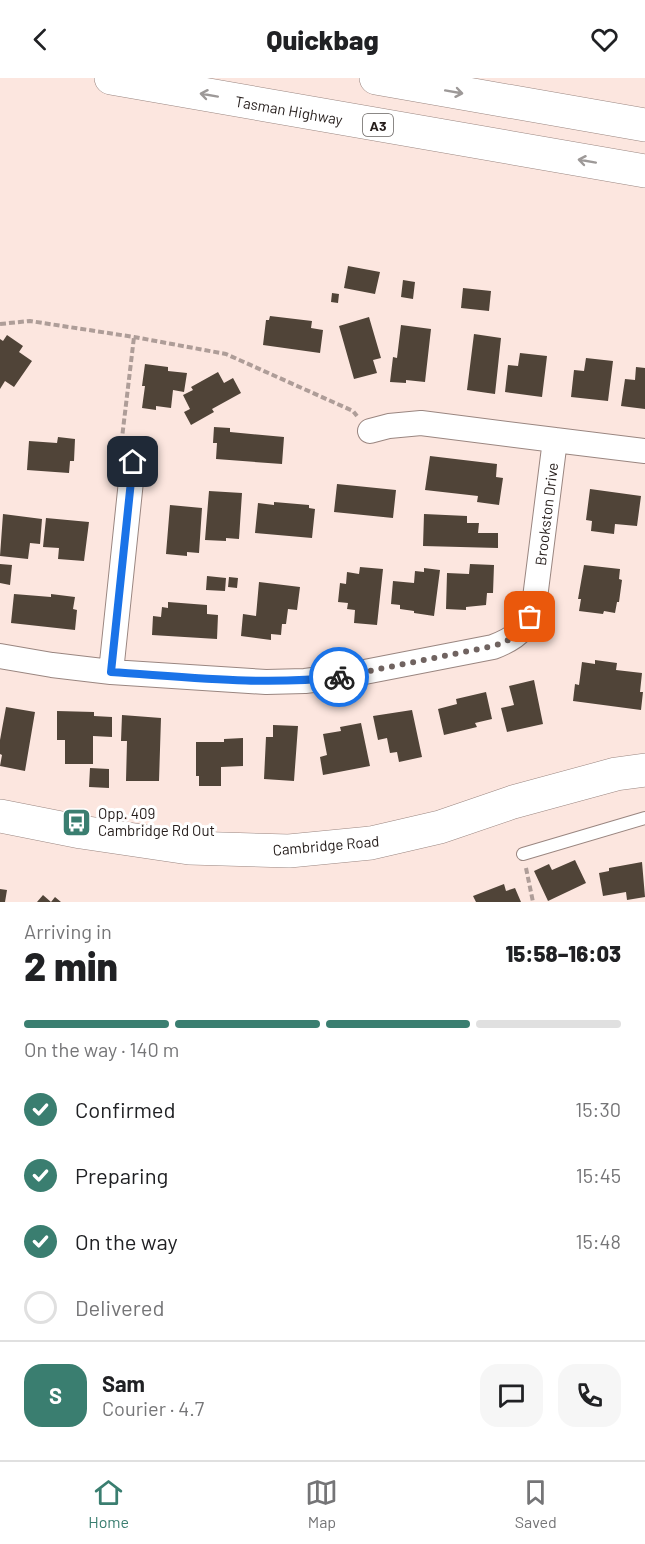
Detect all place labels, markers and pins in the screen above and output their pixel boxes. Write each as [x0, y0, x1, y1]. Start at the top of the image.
pin [107, 436, 158, 487]
pin [504, 591, 555, 642]
place label: Opp. 409 Cambridge Rd Out [98, 804, 215, 839]
bus stop icon: Opp. 409 Cambridge Rd Out [61, 806, 93, 838]

